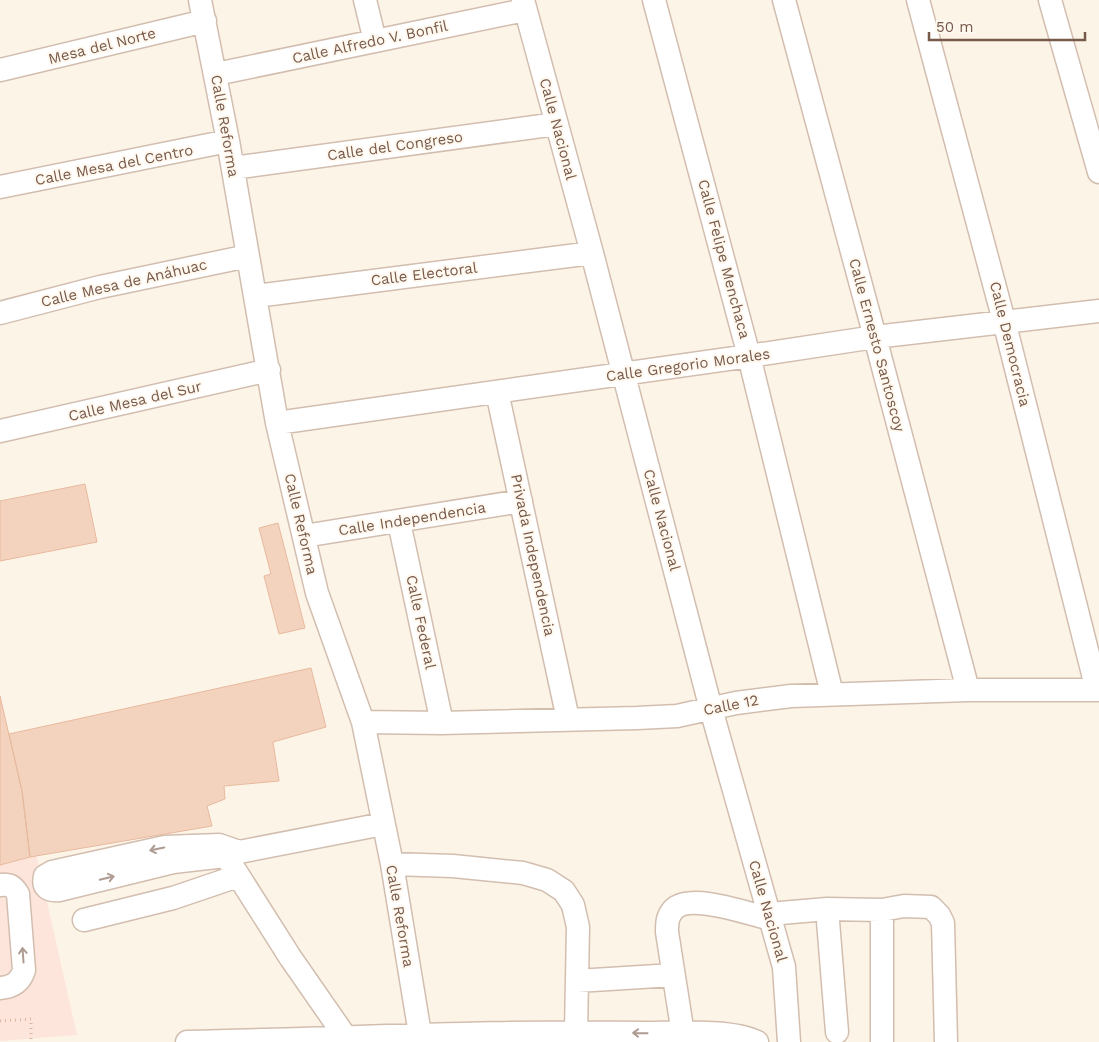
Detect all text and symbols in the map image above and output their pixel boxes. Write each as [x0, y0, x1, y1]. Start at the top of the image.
scale bar [929, 10, 1085, 42]
street label: Calle Alfredo V. Bonfil [291, 17, 450, 67]
text: 50 m [936, 18, 973, 36]
street label: Mesa del Norte [46, 24, 158, 68]
street label: Calle Reforma [207, 73, 243, 179]
street label: Calle Nacional [536, 76, 580, 182]
street label: Calle del Congreso [326, 128, 464, 164]
street label: Calle Mesa del Centro [33, 141, 195, 189]
street label: Calle Felipe Menchaca [694, 177, 754, 341]
street label: Calle Mesa de Anáhuac [39, 255, 209, 311]
street label: Calle Ernesto Santoscoy [845, 256, 909, 434]
street label: Calle Electoral [370, 258, 479, 289]
street label: Calle Democracia [986, 280, 1034, 409]
street label: Calle Gregorio Morales [605, 345, 771, 385]
street label: Calle Mesa del Sur [67, 377, 203, 425]
street label: Calle Nacional [640, 467, 684, 573]
street label: Calle Reforma [281, 471, 322, 577]
street label: Privada Independencia [507, 472, 559, 638]
street label: Calle Independencia [337, 498, 487, 540]
street label: Calle Federal [402, 573, 440, 671]
street label: Calle 12 [702, 691, 760, 719]
one-way arrow [149, 844, 165, 854]
street label: Calle Nacional [745, 858, 791, 964]
street label: Calle Reforma [382, 863, 418, 969]
one-way arrow [98, 873, 114, 883]
one-way arrow [18, 947, 28, 963]
one-way arrow [632, 1028, 648, 1038]

